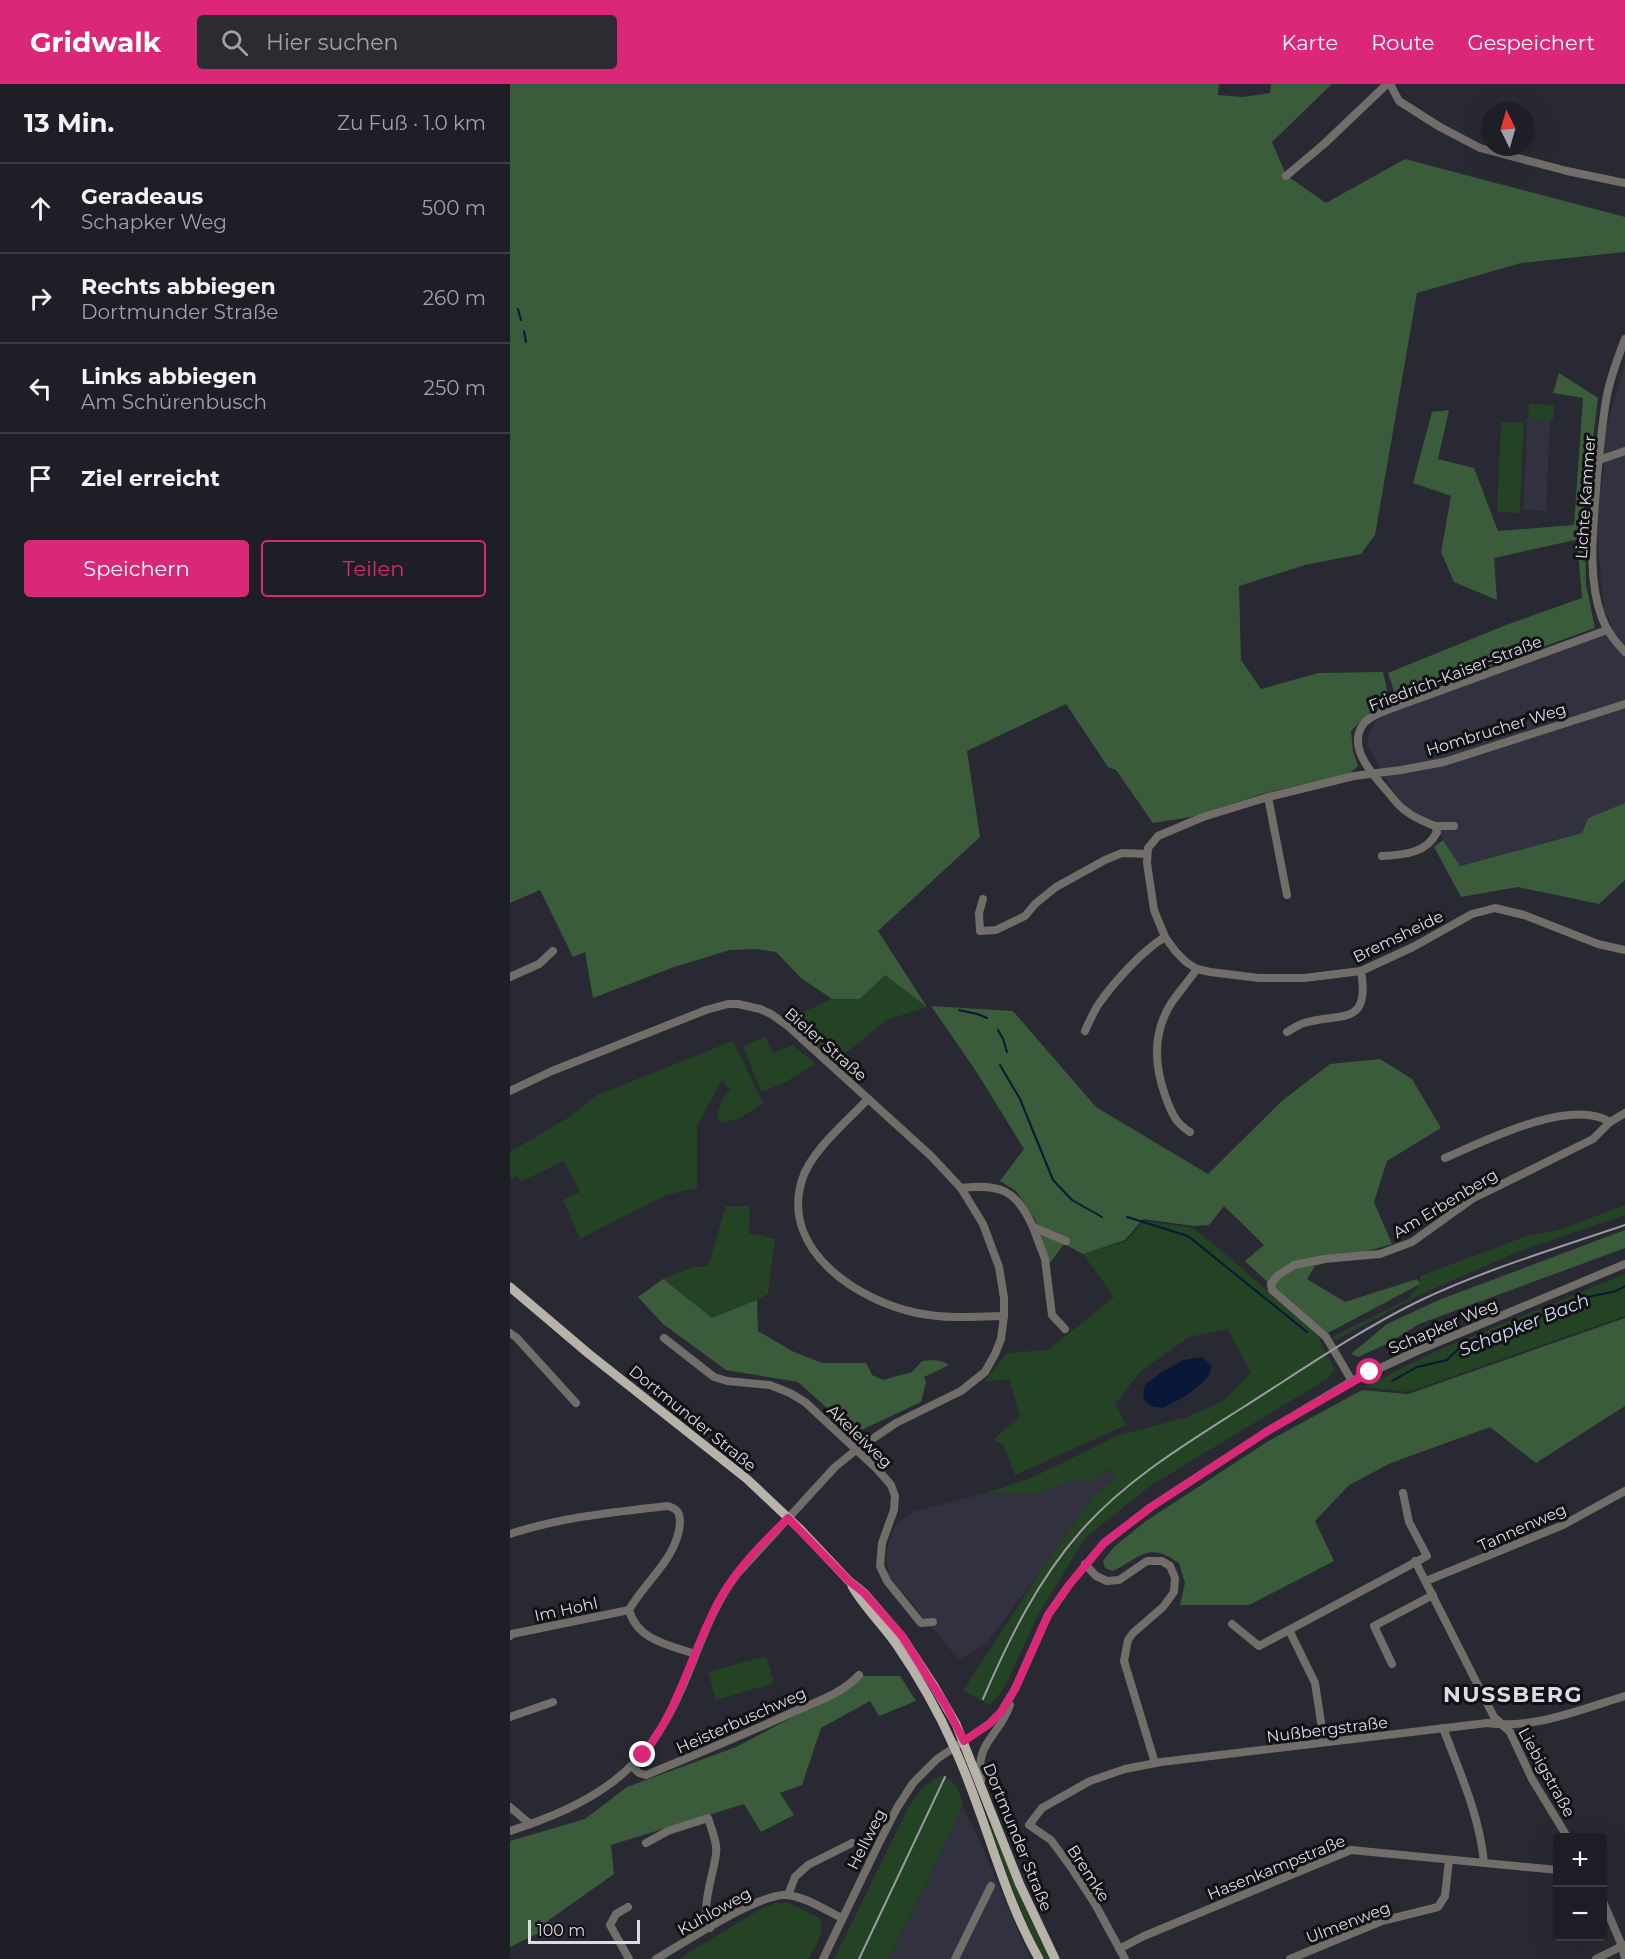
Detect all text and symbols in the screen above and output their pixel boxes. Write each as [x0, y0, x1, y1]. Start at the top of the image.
search box [197, 15, 617, 69]
text: Gridwalk [30, 25, 161, 59]
icon: search [218, 26, 251, 59]
text: Hier suchen [266, 29, 398, 56]
text: Karte [1282, 30, 1338, 55]
text: Route [1371, 30, 1434, 55]
text: Gespeichert [1467, 30, 1595, 55]
north arrow [1481, 102, 1535, 156]
text: 13 Min. [24, 107, 114, 139]
text: Zu Fuß · 1.0 km [337, 111, 486, 135]
text: Geradeaus [81, 183, 203, 210]
icon: ahead [24, 192, 57, 225]
text: 500 m [422, 196, 486, 220]
text: Schapker Weg [81, 210, 227, 234]
text: Rechts abbiegen [81, 273, 276, 300]
icon: right [24, 282, 57, 315]
text: 260 m [423, 286, 486, 310]
text: Dortmunder Straße [81, 300, 278, 324]
text: Links abbiegen [81, 363, 257, 390]
icon: left [24, 372, 57, 405]
text: 250 m [424, 376, 486, 400]
text: Am Schürenbusch [81, 390, 267, 414]
street label: Lichte Kammer [1572, 434, 1599, 560]
icon: arrive [24, 462, 57, 495]
text: Ziel erreicht [81, 465, 220, 492]
button: Speichern [24, 540, 249, 597]
button: Teilen [261, 540, 486, 597]
street label: Friedrich-Kaiser-Straße [1366, 632, 1544, 715]
street label: Hombrucher Weg [1424, 699, 1569, 760]
street label: Bremsheide [1350, 906, 1446, 966]
street label: Bieler Straße [781, 1004, 871, 1085]
street label: Am Erbenberg [1390, 1165, 1501, 1242]
water label: Schapker Bach [1456, 1289, 1592, 1361]
street label: Schapker Weg [1386, 1295, 1501, 1358]
route start [1356, 1358, 1382, 1384]
street label: Dortmunder Straße [625, 1361, 760, 1475]
street label: Akeleiweg [823, 1401, 896, 1472]
street label: Tannenweg [1475, 1500, 1569, 1555]
street label: Im Hohl [533, 1594, 599, 1625]
district label: NUSSBERG [1443, 1681, 1583, 1708]
street label: Heisterbuschweg [673, 1683, 809, 1758]
street label: Nußbergstraße [1265, 1713, 1389, 1746]
street label: Liebigstraße [1514, 1724, 1579, 1820]
route end [629, 1741, 655, 1767]
street label: Dortmunder Straße [979, 1760, 1056, 1914]
street label: Hellweg [843, 1806, 890, 1873]
street label: Hasenkampstraße [1204, 1831, 1348, 1904]
map controls [1553, 1833, 1607, 1941]
button: + [1553, 1833, 1607, 1887]
street label: Bremke [1063, 1841, 1114, 1905]
street label: Kuhloweg [674, 1883, 754, 1939]
button: − [1553, 1887, 1607, 1941]
street label: Ulmenweg [1303, 1898, 1393, 1947]
scale bar [528, 1917, 640, 1944]
text: 100 m [537, 1921, 585, 1940]

